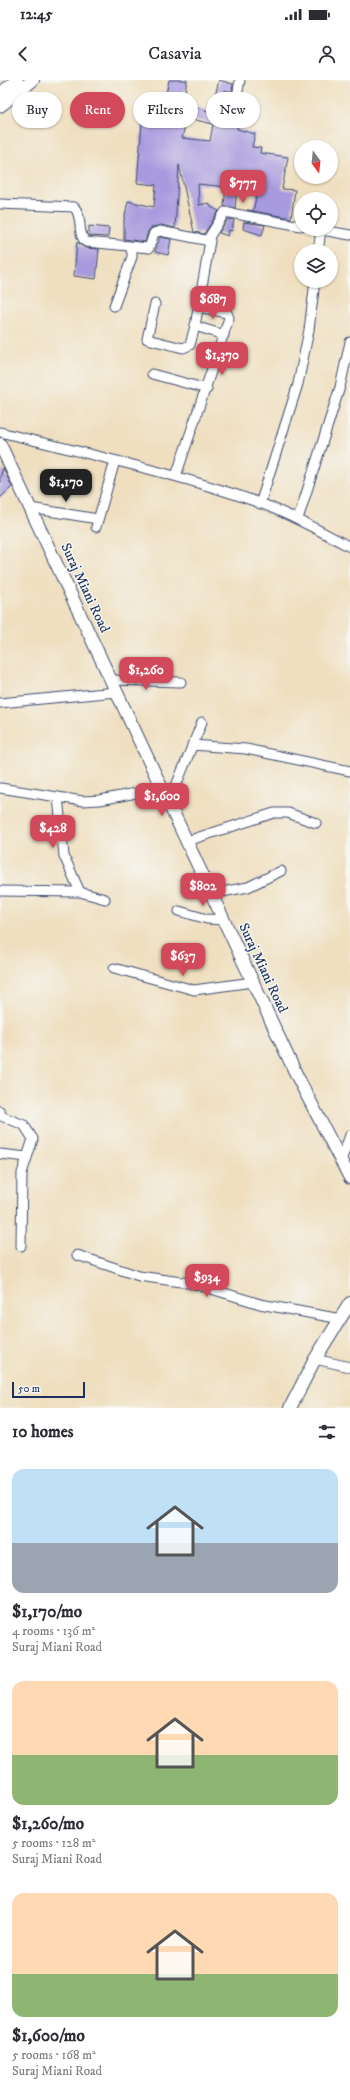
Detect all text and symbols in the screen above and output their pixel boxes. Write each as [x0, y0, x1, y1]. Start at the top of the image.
text: 12:45 [20, 5, 53, 24]
icon: back [12, 43, 34, 65]
text: Casavia [148, 43, 202, 65]
icon: person [316, 43, 338, 65]
chip: Buy [12, 92, 62, 128]
chip: Rent [70, 92, 125, 128]
chip: Filters [133, 92, 198, 128]
chip: New [206, 92, 260, 128]
north arrow [294, 140, 338, 184]
map controls [294, 140, 338, 288]
pin: $777 [219, 170, 267, 204]
text: $777 [229, 175, 257, 191]
button: locate [294, 192, 338, 236]
button: layers [294, 244, 338, 288]
pin: $687 [189, 286, 237, 320]
text: $687 [199, 291, 227, 307]
pin: $1,370 [189, 342, 255, 376]
text: $1,370 [205, 347, 239, 363]
pin: $1,170 [33, 469, 99, 503]
text: $1,170 [49, 474, 83, 490]
street label: Suraj Miani Road [56, 540, 114, 636]
pin: $1,260 [113, 657, 179, 691]
text: $1,260 [128, 662, 164, 678]
pin: $1,600 [129, 783, 195, 817]
text: $1,600 [144, 788, 180, 804]
pin: $428 [29, 815, 77, 849]
text: $428 [39, 820, 67, 836]
pin: $802 [179, 873, 227, 907]
text: $802 [190, 878, 216, 894]
street label: Suraj Miani Road [234, 920, 292, 1016]
pin: $637 [159, 943, 207, 977]
text: $637 [170, 948, 196, 964]
pin: $934 [183, 1264, 231, 1298]
text: $934 [194, 1269, 220, 1285]
scale bar [12, 1380, 85, 1399]
text: 50 m [18, 1382, 40, 1396]
text: 10 homes [12, 1421, 74, 1443]
icon: filters [316, 1421, 338, 1443]
icon: home [139, 1495, 211, 1567]
text: $1,170/mo [12, 1601, 82, 1623]
text: 4 rooms · 136 m² [12, 1623, 95, 1639]
text: Suraj Miani Road [12, 1639, 102, 1655]
icon: home [139, 1707, 211, 1779]
text: $1,260/mo [12, 1813, 84, 1835]
text: 5 rooms · 128 m² [12, 1835, 96, 1851]
text: Suraj Miani Road [12, 1851, 102, 1867]
icon: home [139, 1919, 211, 1991]
text: $1,600/mo [12, 2025, 85, 2047]
text: 5 rooms · 168 m² [12, 2047, 96, 2063]
text: Suraj Miani Road [12, 2063, 102, 2079]

